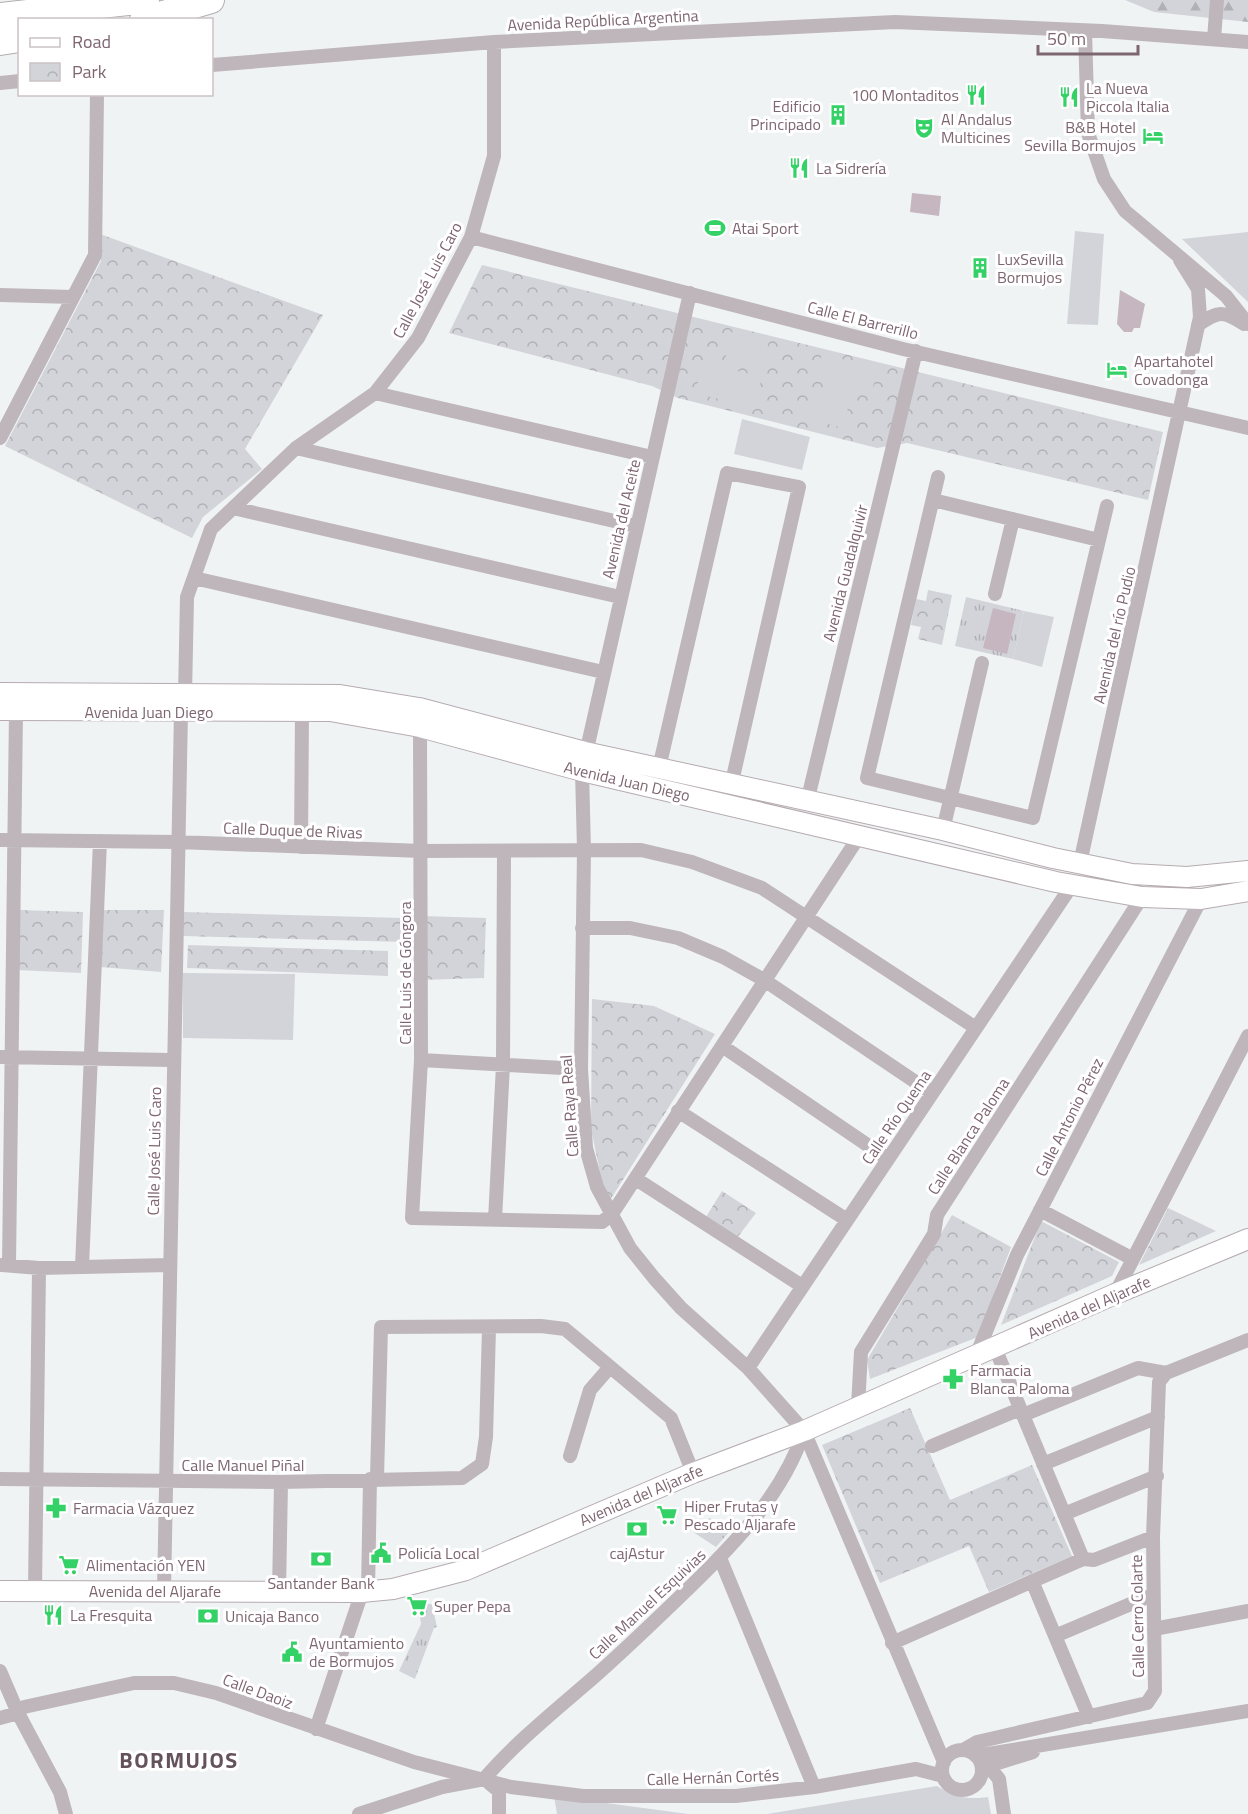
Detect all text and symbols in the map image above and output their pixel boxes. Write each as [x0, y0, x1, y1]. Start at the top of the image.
street label: Avenida República Argentina [507, 3, 699, 37]
legend [18, 18, 213, 96]
scale bar [1038, 18, 1138, 56]
text: 50 m [1047, 25, 1086, 52]
text: Road [72, 28, 111, 55]
text: Park [72, 58, 107, 85]
place label: La Nueva Piccola Italia [1086, 76, 1169, 118]
place label: 100 Montaditos [851, 83, 959, 107]
restaurant icon: 100 Montaditos [964, 83, 988, 107]
restaurant icon: La Nueva Piccola Italia [1057, 85, 1081, 109]
place label: Edificio Principado [750, 94, 821, 136]
building icon: Edificio Principado [826, 103, 850, 127]
place label: Al Andalus Multicines [941, 107, 1012, 149]
place label: B&B Hotel Sevilla Bormujos [1024, 115, 1136, 157]
theatre icon: Al Andalus Multicines [912, 116, 936, 140]
hotel icon: B&B Hotel Sevilla Bormujos [1141, 124, 1165, 148]
restaurant icon: La Sidrería [787, 156, 811, 180]
place label: La Sidrería [816, 156, 886, 180]
sports icon: Atai Sport [703, 216, 727, 240]
place label: Atai Sport [732, 216, 799, 240]
street label: Calle José Luis Caro [386, 217, 468, 343]
place label: LuxSevilla Bormujos [997, 247, 1064, 289]
building icon: LuxSevilla Bormujos [968, 256, 992, 280]
street label: Calle El Barrerillo [805, 295, 921, 345]
place label: Apartahotel Covadonga [1134, 349, 1214, 391]
hotel icon: Apartahotel Covadonga [1105, 358, 1129, 382]
street label: Avenida del Aceite [596, 457, 646, 581]
street label: Avenida Guadalquivir [816, 501, 874, 644]
street label: Avenida del río Pudio [1087, 564, 1141, 706]
street label: Avenida Juan Diego [85, 700, 213, 724]
street label: Avenida Juan Diego [562, 755, 692, 807]
street label: Calle Duque de Rivas [223, 816, 363, 844]
street label: Calle Luis de Góngora [393, 901, 417, 1045]
street label: Calle Raya Real [553, 1054, 585, 1158]
street label: Calle Antonio Pérez [1029, 1054, 1109, 1180]
street label: Calle Río Quema [855, 1065, 937, 1169]
street label: Calle Blanca Paloma [921, 1073, 1015, 1199]
street label: Calle José Luis Caro [141, 1086, 167, 1216]
street label: Avenida del Aljarafe [1024, 1269, 1154, 1345]
place label: Farmacia Blanca Paloma [970, 1358, 1070, 1400]
pharmacy icon: Farmacia Blanca Paloma [941, 1367, 965, 1391]
street label: Calle Manuel Piñal [182, 1453, 304, 1477]
street label: Avenida del Aljarafe [575, 1458, 707, 1532]
place label: Hiper Frutas y Pescado Aljarafe [684, 1494, 796, 1536]
pharmacy icon: Farmacia Vázquez [44, 1496, 68, 1520]
place label: Farmacia Vázquez [73, 1496, 194, 1520]
supermarket icon: Hiper Frutas y Pescado Aljarafe [655, 1503, 679, 1527]
bank icon: cajAstur [625, 1517, 649, 1541]
public building icon: Policía Local [369, 1541, 393, 1565]
place label: Policía Local [398, 1541, 480, 1565]
place label: cajAstur [609, 1541, 665, 1565]
street label: Calle Manuel Esquivias [583, 1543, 711, 1665]
bank icon: Santander Bank [309, 1547, 333, 1571]
supermarket icon: Alimentación YEN [57, 1553, 81, 1577]
place label: Alimentación YEN [86, 1553, 206, 1577]
street label: Calle Cerro Colarte [1124, 1554, 1150, 1678]
place label: Santander Bank [267, 1571, 375, 1595]
street label: Avenida del Aljarafe [89, 1579, 221, 1603]
supermarket icon: Super Pepa [405, 1594, 429, 1618]
place label: Super Pepa [434, 1594, 511, 1618]
restaurant icon: La Fresquita [41, 1603, 65, 1627]
place label: La Fresquita [70, 1603, 152, 1627]
bank icon: Unicaja Banco [196, 1604, 220, 1628]
place label: Unicaja Banco [225, 1604, 319, 1628]
place label: Ayuntamiento de Bormujos [309, 1631, 404, 1673]
public building icon: Ayuntamiento de Bormujos [280, 1640, 304, 1664]
street label: Calle Daoiz [219, 1667, 297, 1715]
district label: BORMUJOS [119, 1743, 239, 1777]
street label: Calle Hernán Cortés [646, 1763, 780, 1791]

